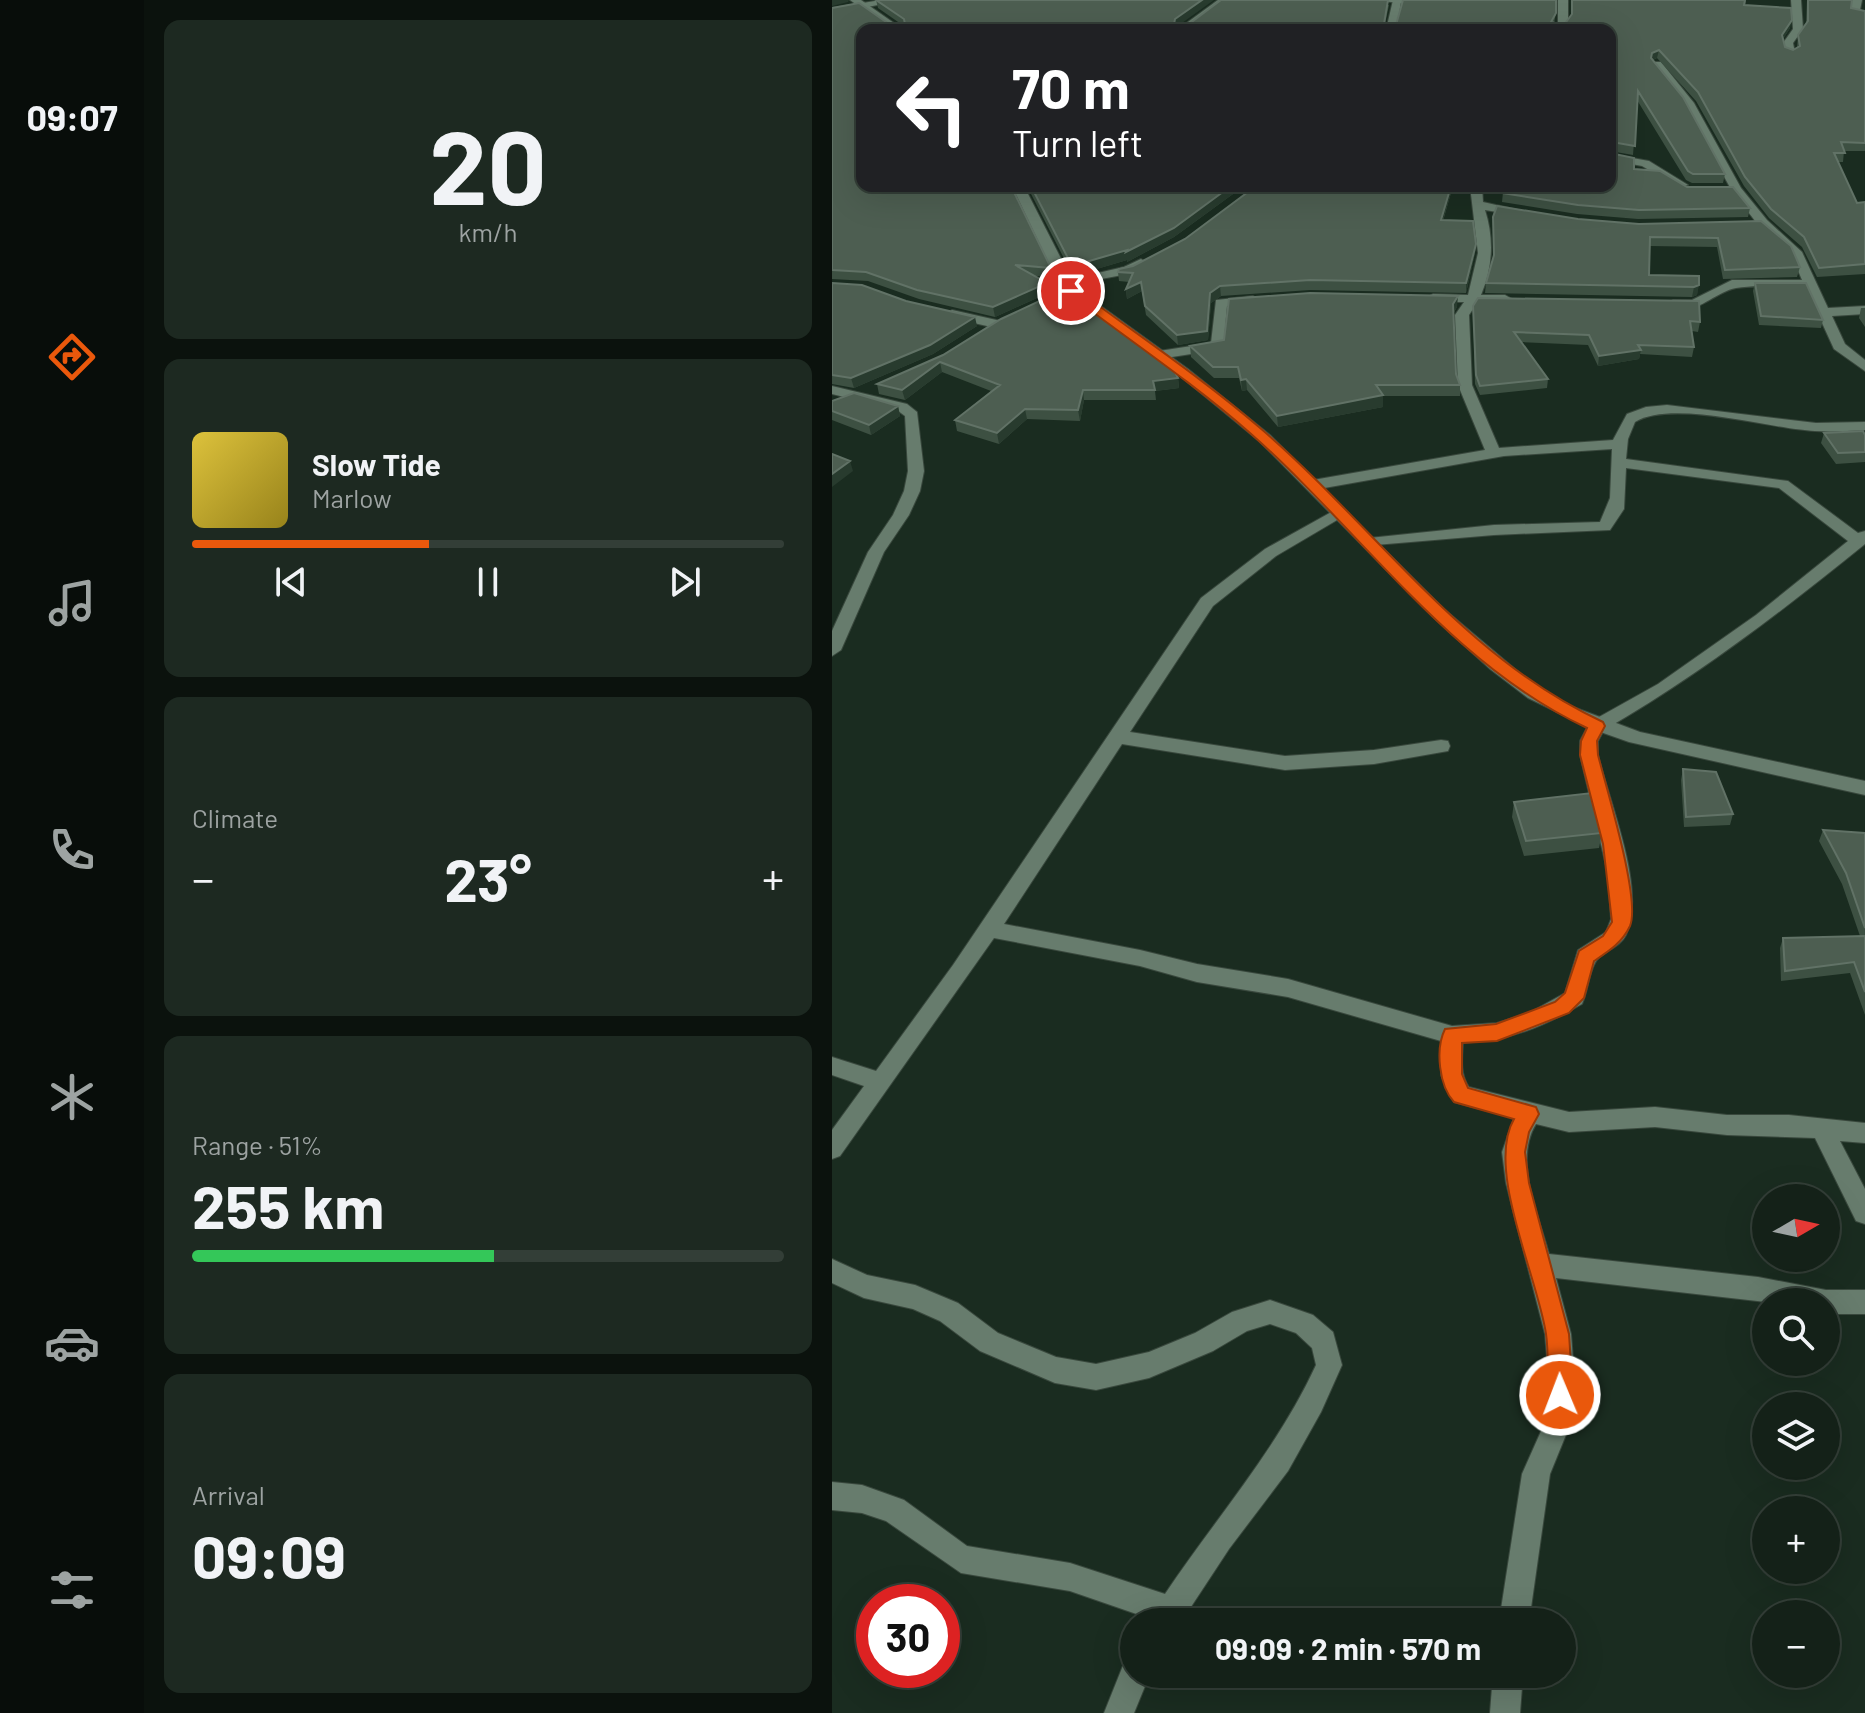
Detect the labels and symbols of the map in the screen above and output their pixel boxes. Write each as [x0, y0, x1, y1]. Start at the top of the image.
pin [1037, 257, 1105, 325]
north arrow [1752, 1184, 1840, 1272]
position arrow [1518, 1353, 1602, 1437]
speed limit sign: 30 [856, 1584, 960, 1688]

